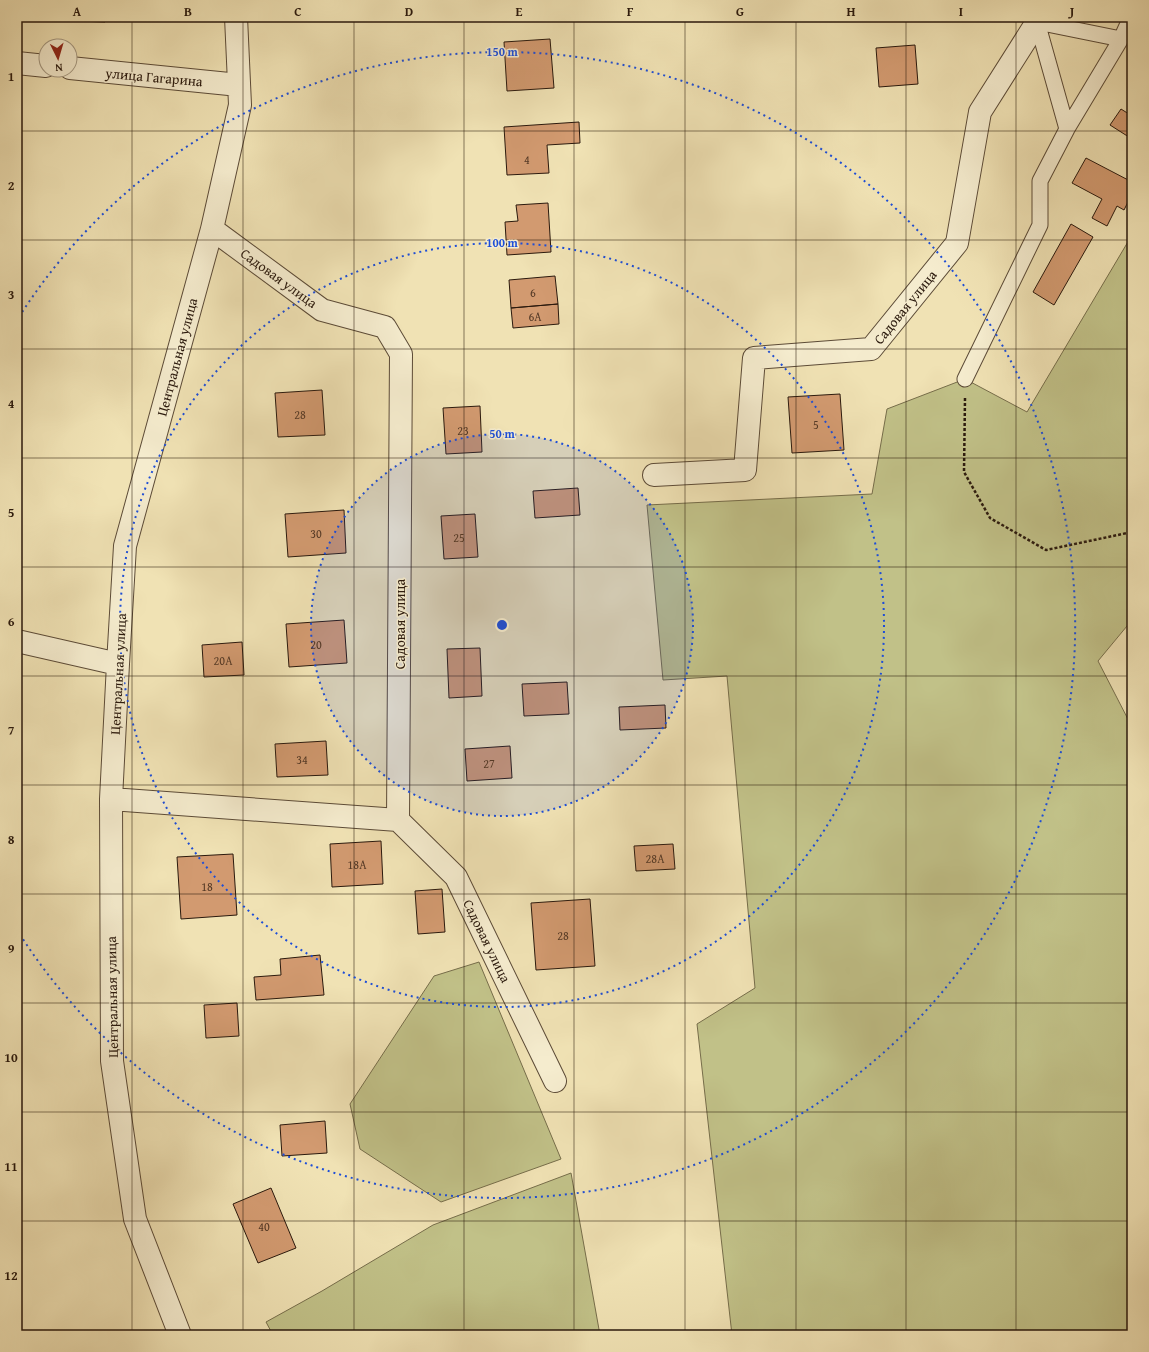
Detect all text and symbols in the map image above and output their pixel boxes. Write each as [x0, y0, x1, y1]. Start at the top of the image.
text: A [73, 2, 82, 21]
text: B [184, 2, 192, 21]
text: C [294, 2, 302, 21]
text: D [405, 2, 413, 21]
text: E [516, 2, 523, 21]
text: F [627, 2, 634, 21]
text: G [736, 2, 744, 21]
text: H [846, 2, 856, 21]
text: I [959, 2, 963, 21]
text: J [1068, 2, 1075, 21]
north arrow [38, 38, 78, 78]
text: 150 m [486, 43, 519, 60]
text: N [54, 60, 63, 76]
street label: улица Гагарина [104, 63, 204, 91]
text: 1 [8, 67, 14, 86]
house number: 4 [524, 151, 530, 168]
text: 2 [8, 176, 15, 195]
text: 100 m [486, 234, 519, 251]
street label: Садовая улица [237, 243, 322, 313]
street label: Садовая улица [869, 265, 941, 348]
house number: 6 [530, 284, 536, 301]
text: 3 [8, 285, 14, 304]
street label: Центральная улица [152, 295, 203, 418]
house number: 6А [528, 308, 542, 325]
text: 4 [8, 394, 15, 413]
house number: 28 [294, 406, 306, 423]
house number: 5 [813, 416, 819, 433]
house number: 23 [457, 422, 469, 439]
text: 50 m [489, 425, 515, 442]
text: 5 [8, 503, 15, 522]
house number: 30 [310, 525, 322, 542]
house number: 25 [453, 529, 465, 546]
street label: Садовая улица [390, 578, 410, 669]
text: 6 [8, 612, 15, 631]
street label: Центральная улица [105, 612, 131, 735]
centre of rings [495, 618, 509, 632]
house number: 20 [310, 636, 322, 653]
house number: 20А [214, 652, 233, 669]
text: 7 [8, 721, 15, 740]
house number: 34 [296, 751, 308, 768]
house number: 27 [483, 755, 495, 772]
text: 8 [8, 830, 15, 849]
house number: 28А [646, 850, 665, 867]
house number: 18А [348, 856, 367, 873]
house number: 18 [201, 878, 213, 895]
street label: Садовая улица [458, 896, 516, 986]
house number: 28 [557, 927, 569, 944]
street label: Центральная улица [101, 936, 123, 1058]
text: 9 [8, 939, 15, 958]
text: 10 [4, 1048, 18, 1067]
text: 11 [4, 1157, 18, 1176]
house number: 40 [258, 1218, 270, 1235]
text: 12 [4, 1266, 18, 1285]

